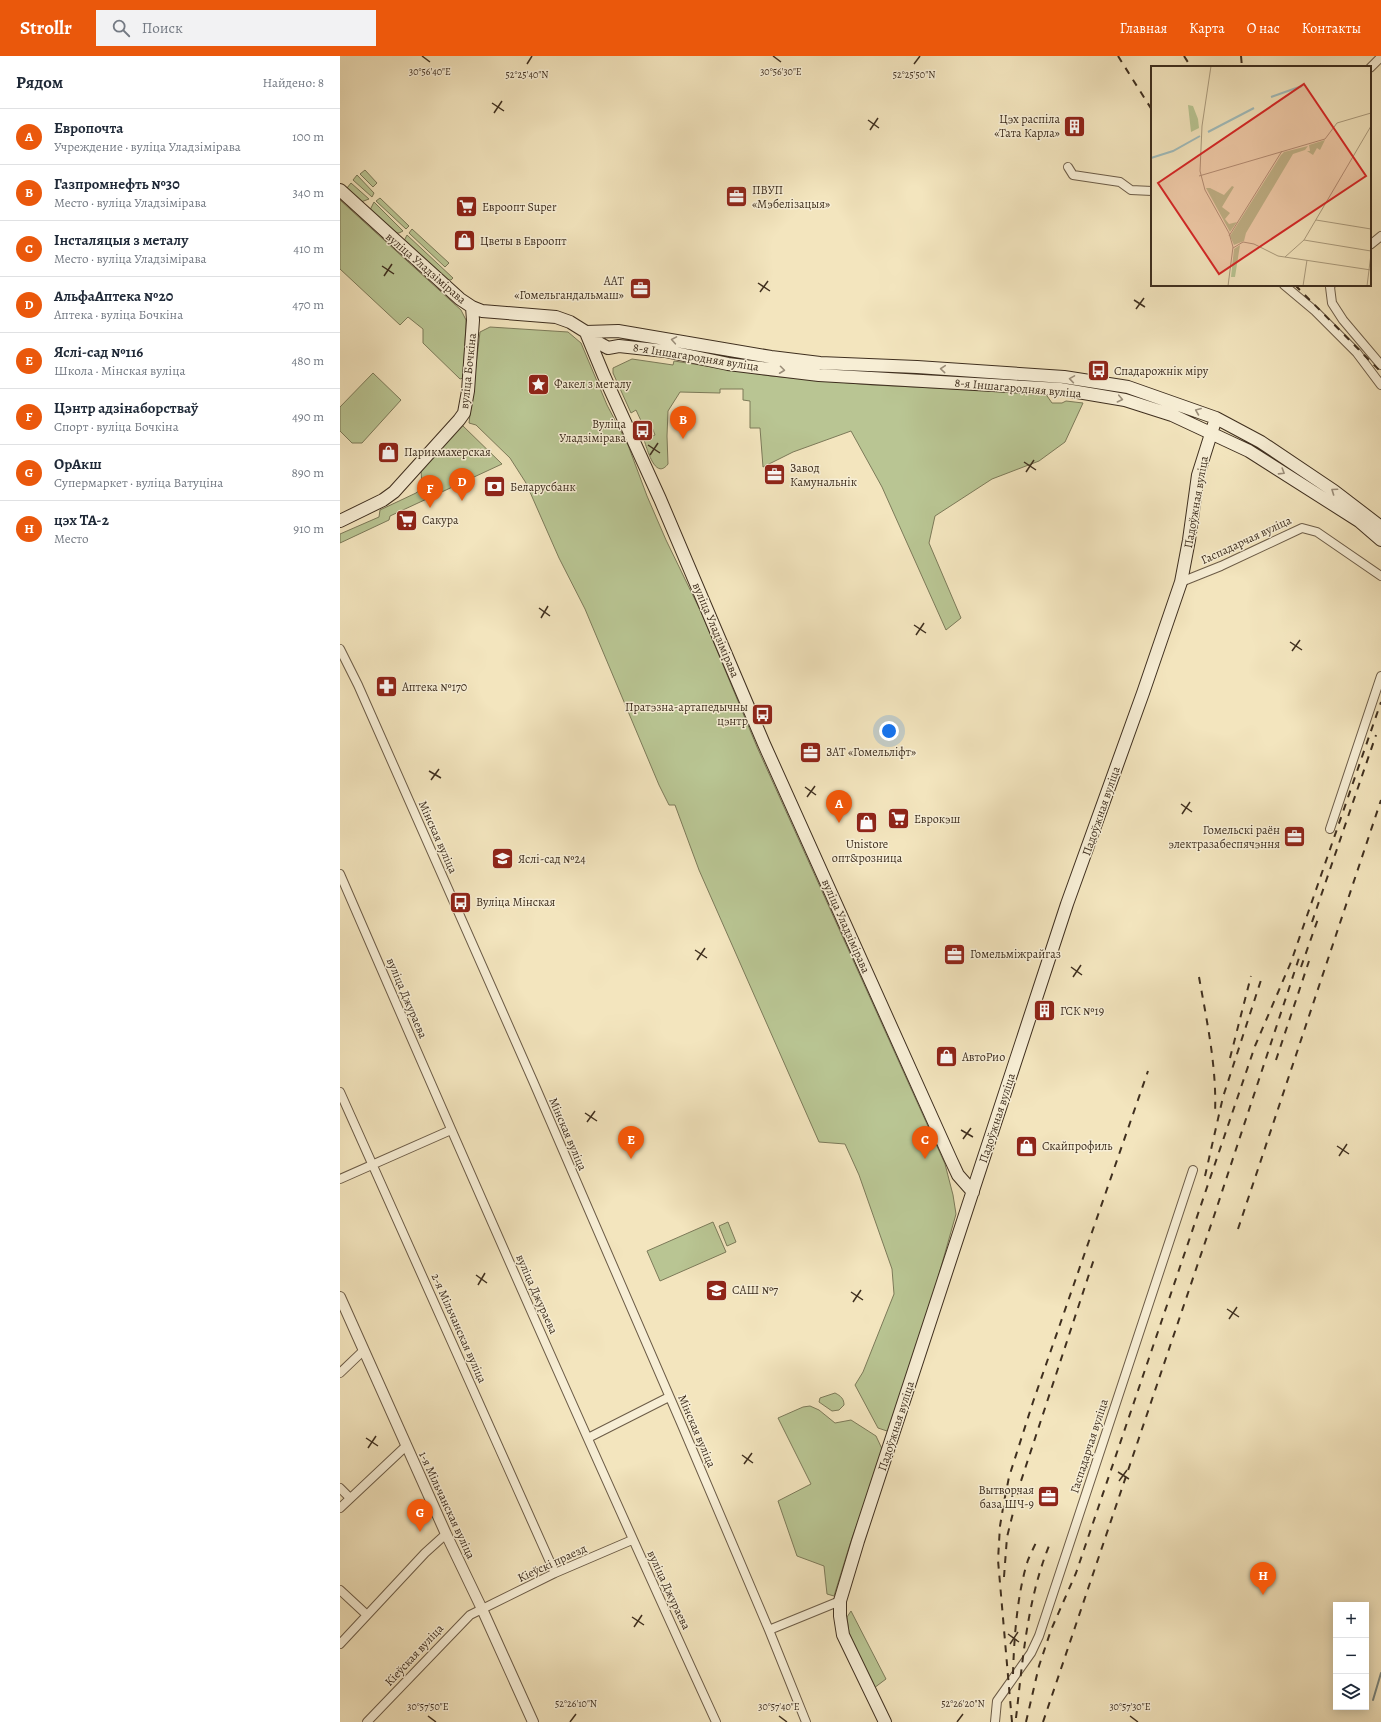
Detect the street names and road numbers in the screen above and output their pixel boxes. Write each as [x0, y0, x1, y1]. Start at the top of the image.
street label: вуліца Уладзімірава [382, 229, 470, 308]
street label: вуліца Бочкіна [456, 332, 480, 410]
street label: 8-я Іншагародняя вуліца [632, 339, 761, 375]
street label: 8-я Іншагародняя вуліца [954, 374, 1083, 402]
street label: Падоўжная вуліца [1180, 454, 1212, 549]
street label: Гаспадарчая вуліца [1198, 512, 1294, 568]
street label: вуліца Уладзімірава [689, 580, 743, 680]
street label: Падоўжная вуліца [1078, 764, 1124, 858]
street label: Мінская вуліца [415, 798, 461, 876]
street label: вуліца Уладзімірава [818, 876, 874, 976]
street label: вуліца Джураева [383, 955, 431, 1041]
street label: Падоўжная вуліца [975, 1071, 1019, 1165]
street label: Мінская вуліца [545, 1095, 591, 1173]
street label: вуліца Джураева [512, 1252, 562, 1337]
street label: 2-я Мільчанская вуліца [428, 1271, 491, 1386]
street label: Падоўжная вуліца [874, 1379, 918, 1473]
street label: Мінская вуліца [674, 1392, 720, 1470]
street label: Гаспадарчая вуліца [1066, 1396, 1112, 1495]
street label: 1-я Мільчанская вуліца [415, 1449, 479, 1562]
street label: Кіеўскі праезд [515, 1540, 589, 1586]
street label: вуліца Джураева [644, 1548, 695, 1633]
street label: Кіеўская вуліца [381, 1620, 447, 1689]

